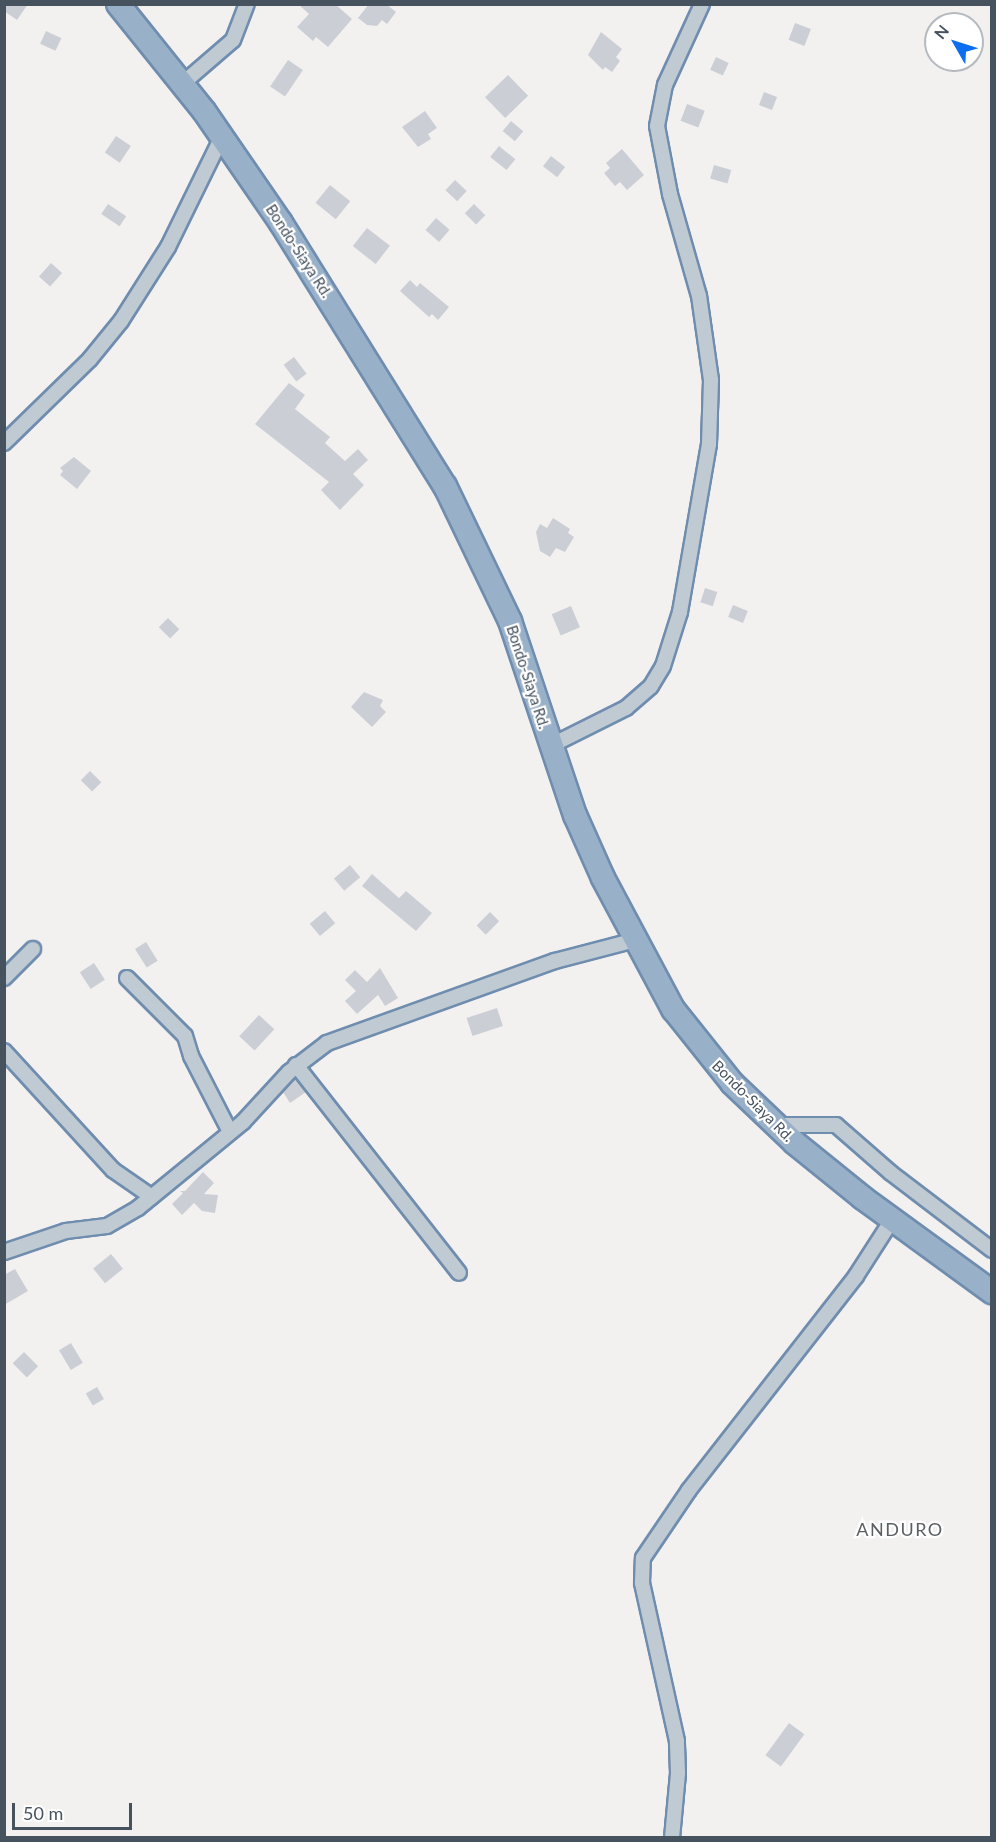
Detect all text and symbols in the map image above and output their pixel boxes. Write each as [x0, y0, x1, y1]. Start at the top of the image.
north arrow [924, 12, 984, 72]
text: N [930, 21, 952, 42]
street label: Bondo-Siaya Rd. [262, 201, 336, 301]
street label: Bondo-Siaya Rd. [503, 623, 553, 731]
street label: Bondo-Siaya Rd. [709, 1057, 797, 1145]
district label: ANDURO [856, 1518, 944, 1540]
scale bar [15, 1791, 135, 1829]
text: 50 m [23, 1802, 63, 1824]

